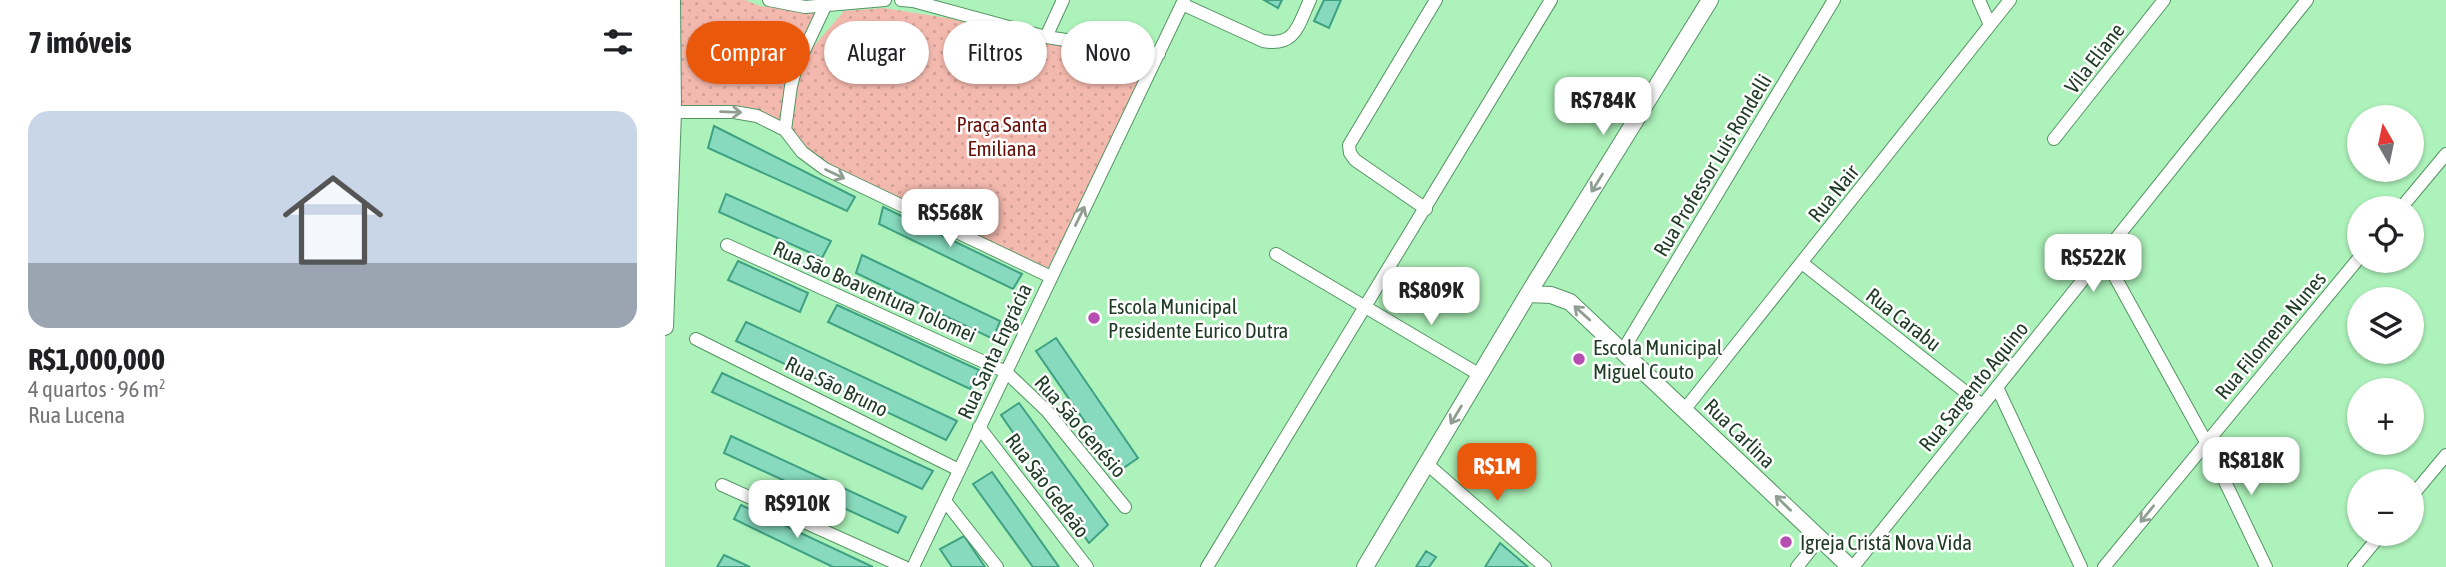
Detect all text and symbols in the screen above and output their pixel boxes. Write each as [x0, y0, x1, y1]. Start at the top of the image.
street label: Vila Eliane [2059, 18, 2129, 98]
chip: Comprar [686, 21, 810, 84]
chip: Alugar [824, 21, 929, 84]
chip: Filtros [943, 21, 1047, 84]
chip: Novo [1061, 21, 1155, 84]
icon: filters [599, 23, 637, 61]
text: 7 imóveis [28, 25, 132, 59]
street label: Rua Professor Luis Rondelli [1648, 70, 1776, 260]
pin: R$784K [1546, 78, 1660, 137]
text: R$784K [1571, 87, 1635, 113]
north arrow [2347, 105, 2424, 182]
map controls [2347, 105, 2424, 546]
one-way arrow [719, 106, 742, 119]
park label: Praça Santa Emiliana [957, 112, 1047, 160]
icon: home [270, 157, 396, 283]
street label: Rua Nair [1803, 159, 1864, 226]
one-way arrow [824, 167, 845, 181]
one-way arrow [1589, 173, 1603, 193]
pin: R$568K [893, 190, 1007, 249]
button: locate [2347, 196, 2424, 273]
text: R$568K [918, 199, 982, 225]
one-way arrow [1074, 206, 1088, 227]
pin: R$522K [2036, 234, 2150, 294]
street label: Rua São Boaventura Tolomei [770, 235, 980, 347]
text: R$522K [2061, 244, 2125, 270]
street label: Rua Filomena Nunes [2210, 266, 2330, 404]
pin: R$809K [1374, 268, 1488, 327]
text: R$809K [1399, 277, 1463, 303]
street label: Rua Santa Engrácia [952, 279, 1036, 423]
street label: Rua Carabu [1862, 282, 1946, 356]
button: layers [2347, 287, 2424, 364]
place label: Escola Municipal Presidente Eurico Dutra [1108, 294, 1288, 342]
one-way arrow [1574, 305, 1591, 322]
marker: Escola Municipal Presidente Eurico Dutra [1086, 310, 1102, 326]
street label: Rua Sargento Aquino [1913, 316, 2033, 456]
place label: Escola Municipal Miguel Couto [1593, 335, 1723, 383]
text: R$1,000,000 [28, 342, 165, 376]
street label: Rua São Bruno [782, 351, 892, 421]
marker: Escola Municipal Miguel Couto [1571, 351, 1587, 367]
street label: Rua São Genésio [1030, 370, 1132, 482]
text: 4 quartos · 96 m² [28, 376, 166, 402]
button: + [2347, 378, 2424, 455]
street label: Rua Carlina [1700, 393, 1780, 473]
text: Rua Lucena [28, 402, 125, 428]
one-way arrow [1448, 405, 1462, 425]
street label: Rua São Gedeão [1001, 428, 1095, 542]
pin: R$818K [2194, 438, 2308, 497]
pin: R$1M [1456, 444, 1538, 503]
text: R$818K [2219, 447, 2283, 473]
text: R$1M [1473, 453, 1521, 479]
button: − [2347, 469, 2424, 546]
pin: R$910K [740, 480, 854, 540]
text: R$910K [765, 490, 829, 516]
one-way arrow [1775, 495, 1792, 512]
one-way arrow [2139, 504, 2155, 522]
place label: Igreja Cristã Nova Vida [1800, 530, 1972, 554]
marker: Igreja Cristã Nova Vida [1778, 534, 1794, 550]

